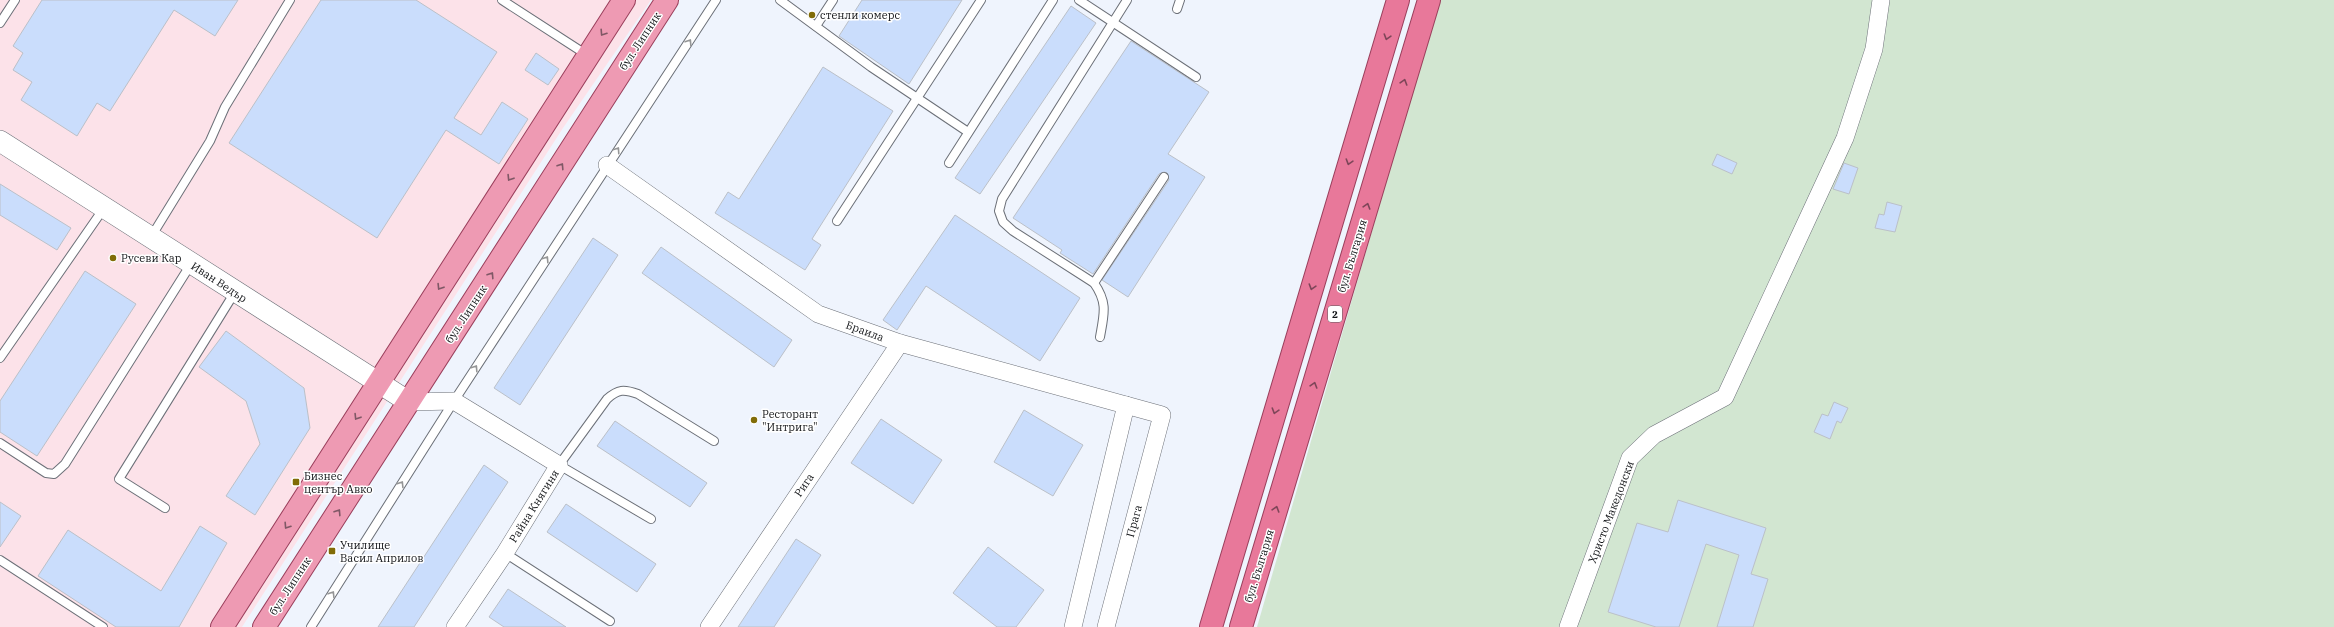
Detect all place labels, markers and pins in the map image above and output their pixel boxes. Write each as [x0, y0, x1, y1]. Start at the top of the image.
place label: стенли комерс [820, 8, 901, 22]
marker: стенли комерс [807, 10, 817, 20]
place label: Русеви Кар [121, 251, 182, 265]
marker: Русеви Кар [108, 253, 118, 263]
place label: Ресторант "Интрига" [762, 407, 818, 434]
marker: Ресторант "Интрига" [749, 415, 759, 425]
place label: Бизнес център Авко [304, 469, 373, 496]
marker: Бизнес център Авко [291, 477, 301, 487]
place label: Училище Васил Априлов [340, 538, 423, 565]
marker: Училище Васил Априлов [327, 546, 337, 556]

